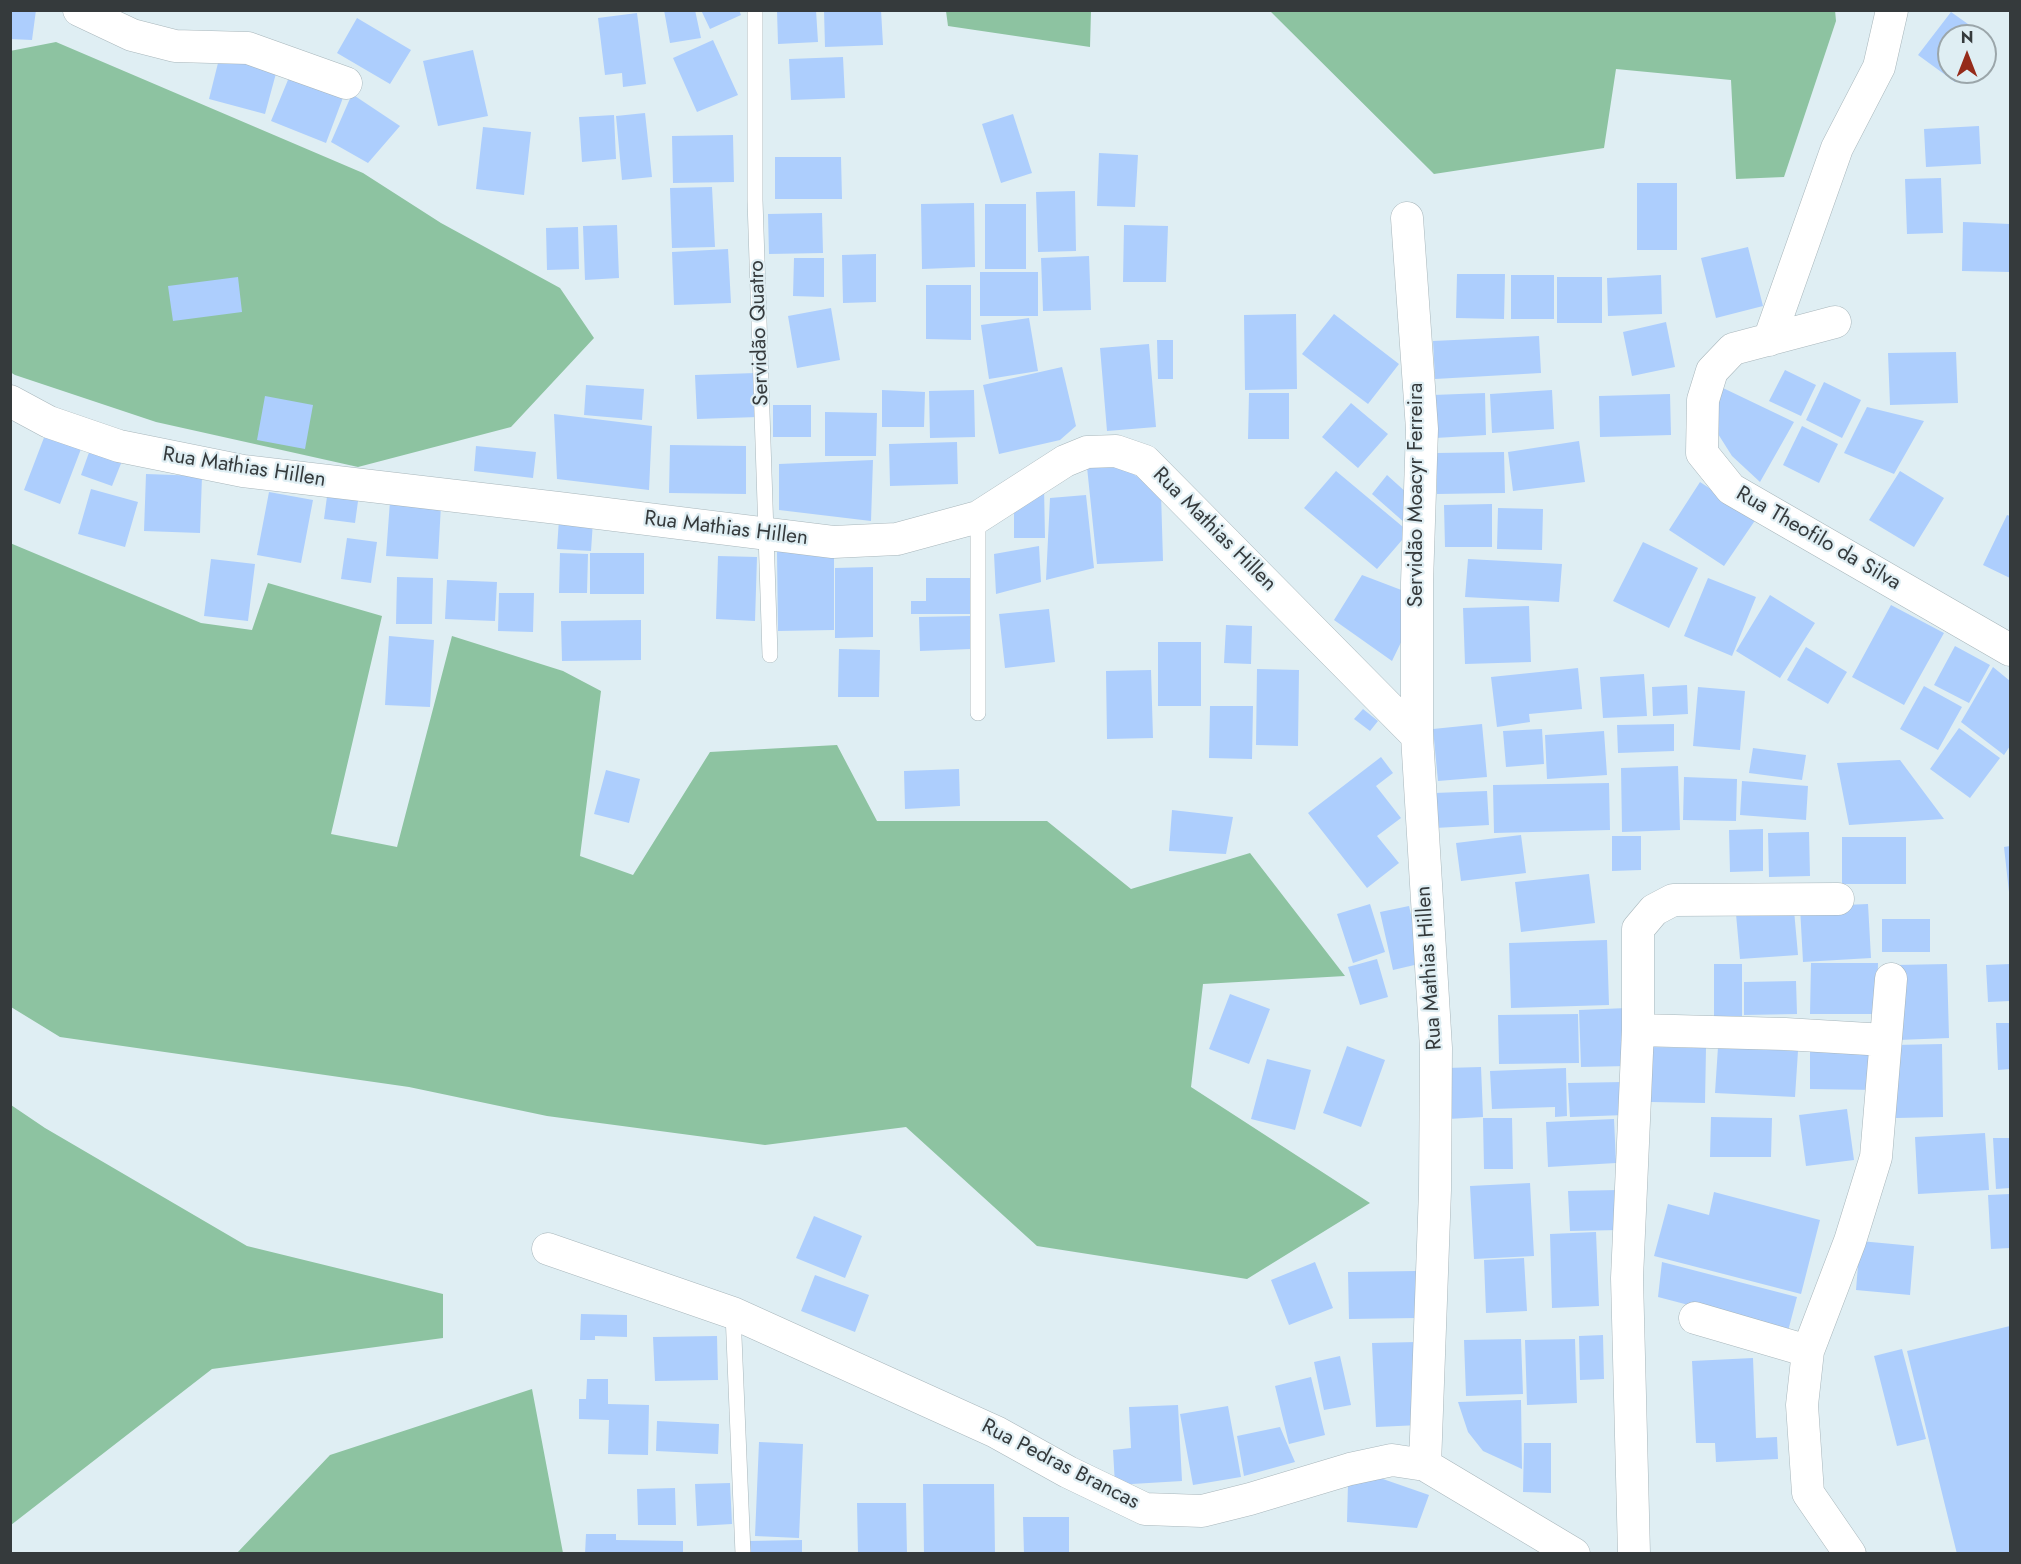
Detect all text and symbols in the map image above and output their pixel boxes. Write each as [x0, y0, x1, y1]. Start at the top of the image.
north arrow [1937, 24, 1997, 84]
text: N [1961, 26, 1973, 49]
street label: Servidão Quatro [745, 260, 775, 406]
street label: Servidão Moacyr Ferreira [1404, 383, 1430, 607]
street label: Rua Mathias Hillen [161, 443, 327, 493]
street label: Rua Mathias Hillen [1147, 463, 1281, 597]
street label: Rua Theofilo da Silva [1731, 482, 1905, 596]
street label: Rua Mathias Hillen [643, 506, 809, 552]
street label: Rua Mathias Hillen [1412, 885, 1448, 1051]
street label: Rua Pedras Brancas [977, 1414, 1143, 1516]

